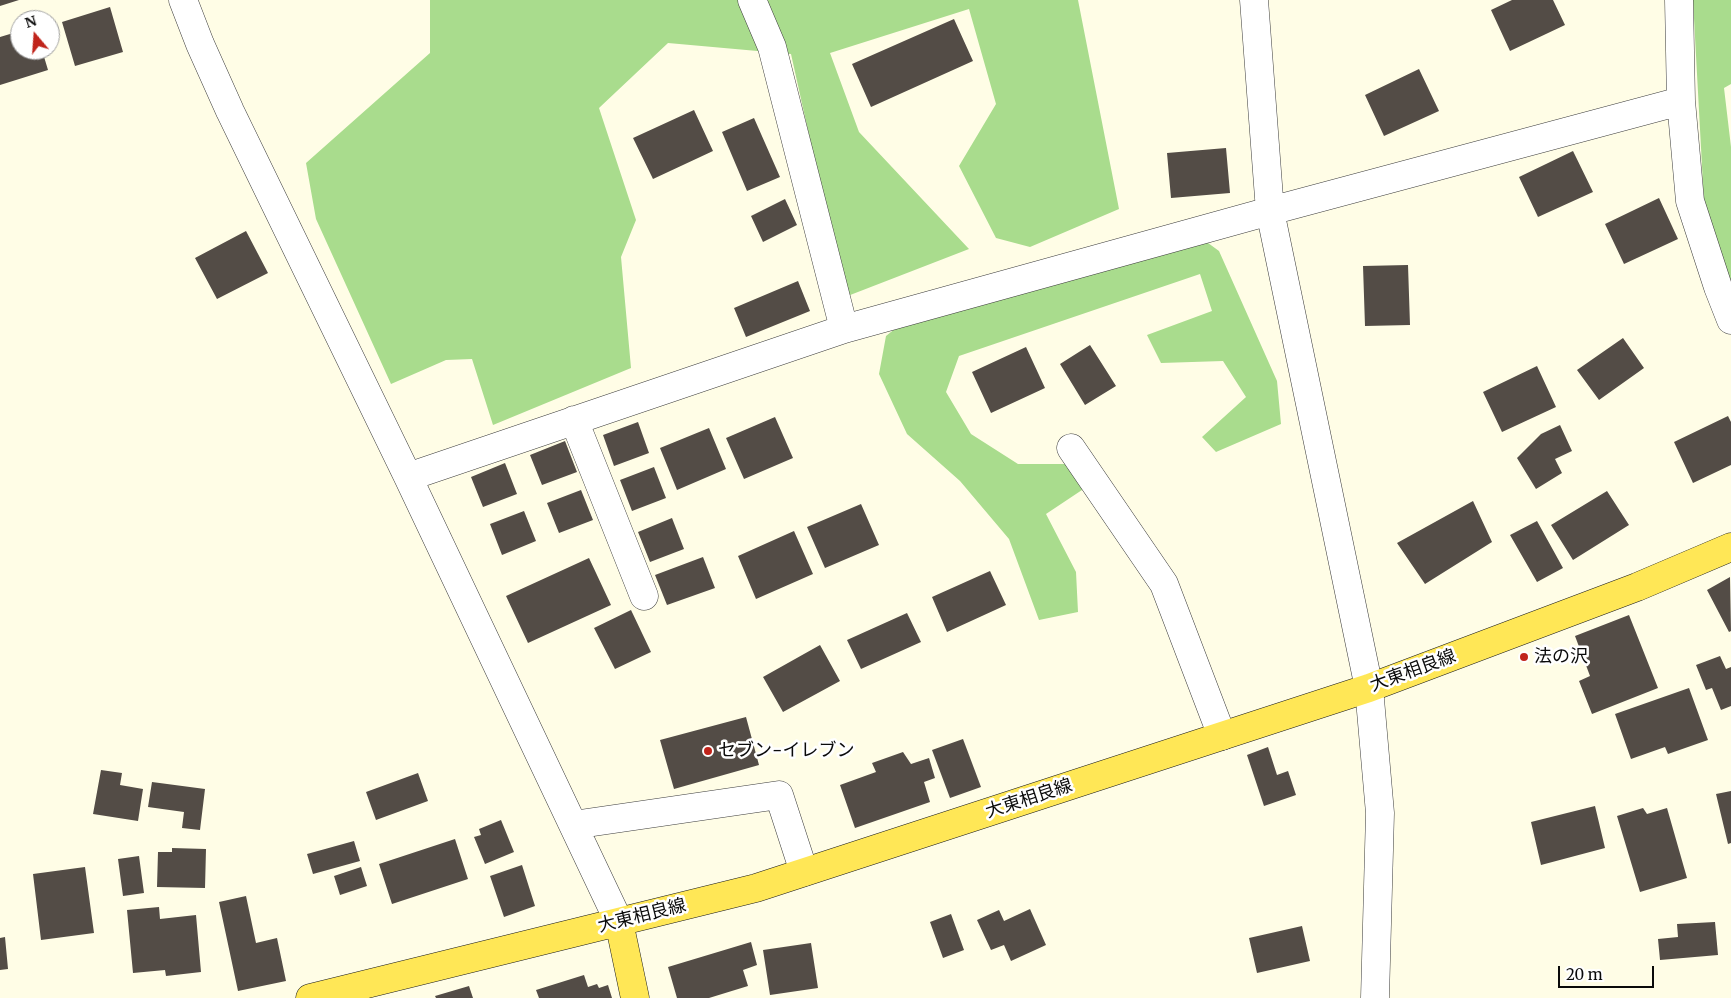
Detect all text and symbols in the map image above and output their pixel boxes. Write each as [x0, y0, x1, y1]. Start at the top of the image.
north arrow [10, 10, 60, 60]
text: N [23, 11, 39, 32]
street label: 大東相良線 [1367, 645, 1459, 697]
place label: 法の沢 [1534, 646, 1588, 668]
marker: 法の沢 [1518, 651, 1530, 663]
place label: セブン-イレブン [718, 740, 854, 762]
marker: セブン-イレブン [702, 745, 714, 757]
street label: 大東相良線 [983, 775, 1075, 823]
street label: 大東相良線 [596, 895, 688, 937]
scale bar [1561, 956, 1657, 988]
text: 20 m [1566, 965, 1603, 984]

